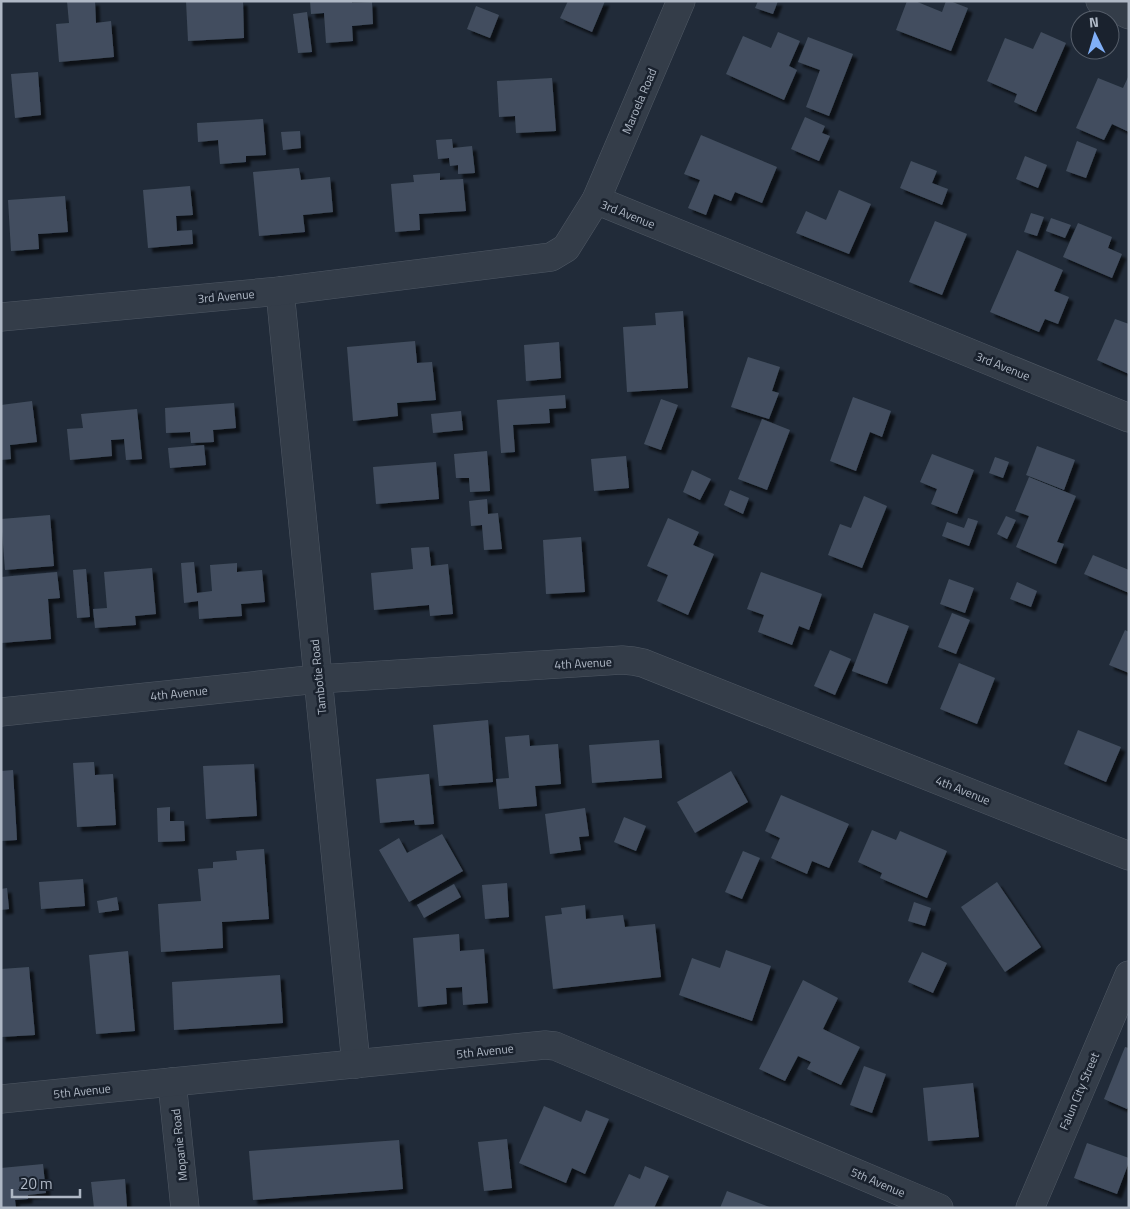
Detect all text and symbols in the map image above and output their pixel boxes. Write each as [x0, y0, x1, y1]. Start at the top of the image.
north arrow [1070, 10, 1120, 60]
text: N [1088, 11, 1100, 32]
street label: Maroela Road [617, 65, 661, 137]
street label: 3rd Avenue [598, 194, 658, 234]
street label: 3rd Avenue [197, 284, 255, 308]
street label: 3rd Avenue [973, 346, 1033, 386]
street label: Tambotie Road [305, 639, 331, 715]
street label: 4th Avenue [554, 652, 612, 674]
street label: 4th Avenue [149, 681, 209, 705]
street label: 4th Avenue [933, 770, 993, 810]
street label: 5th Avenue [455, 1039, 515, 1063]
street label: Falun City Street [1054, 1048, 1104, 1133]
street label: 5th Avenue [52, 1079, 112, 1103]
street label: Mopanie Road [166, 1108, 192, 1182]
street label: 5th Avenue [848, 1162, 908, 1202]
scale bar [12, 1166, 80, 1198]
text: 20 m [20, 1172, 53, 1195]

